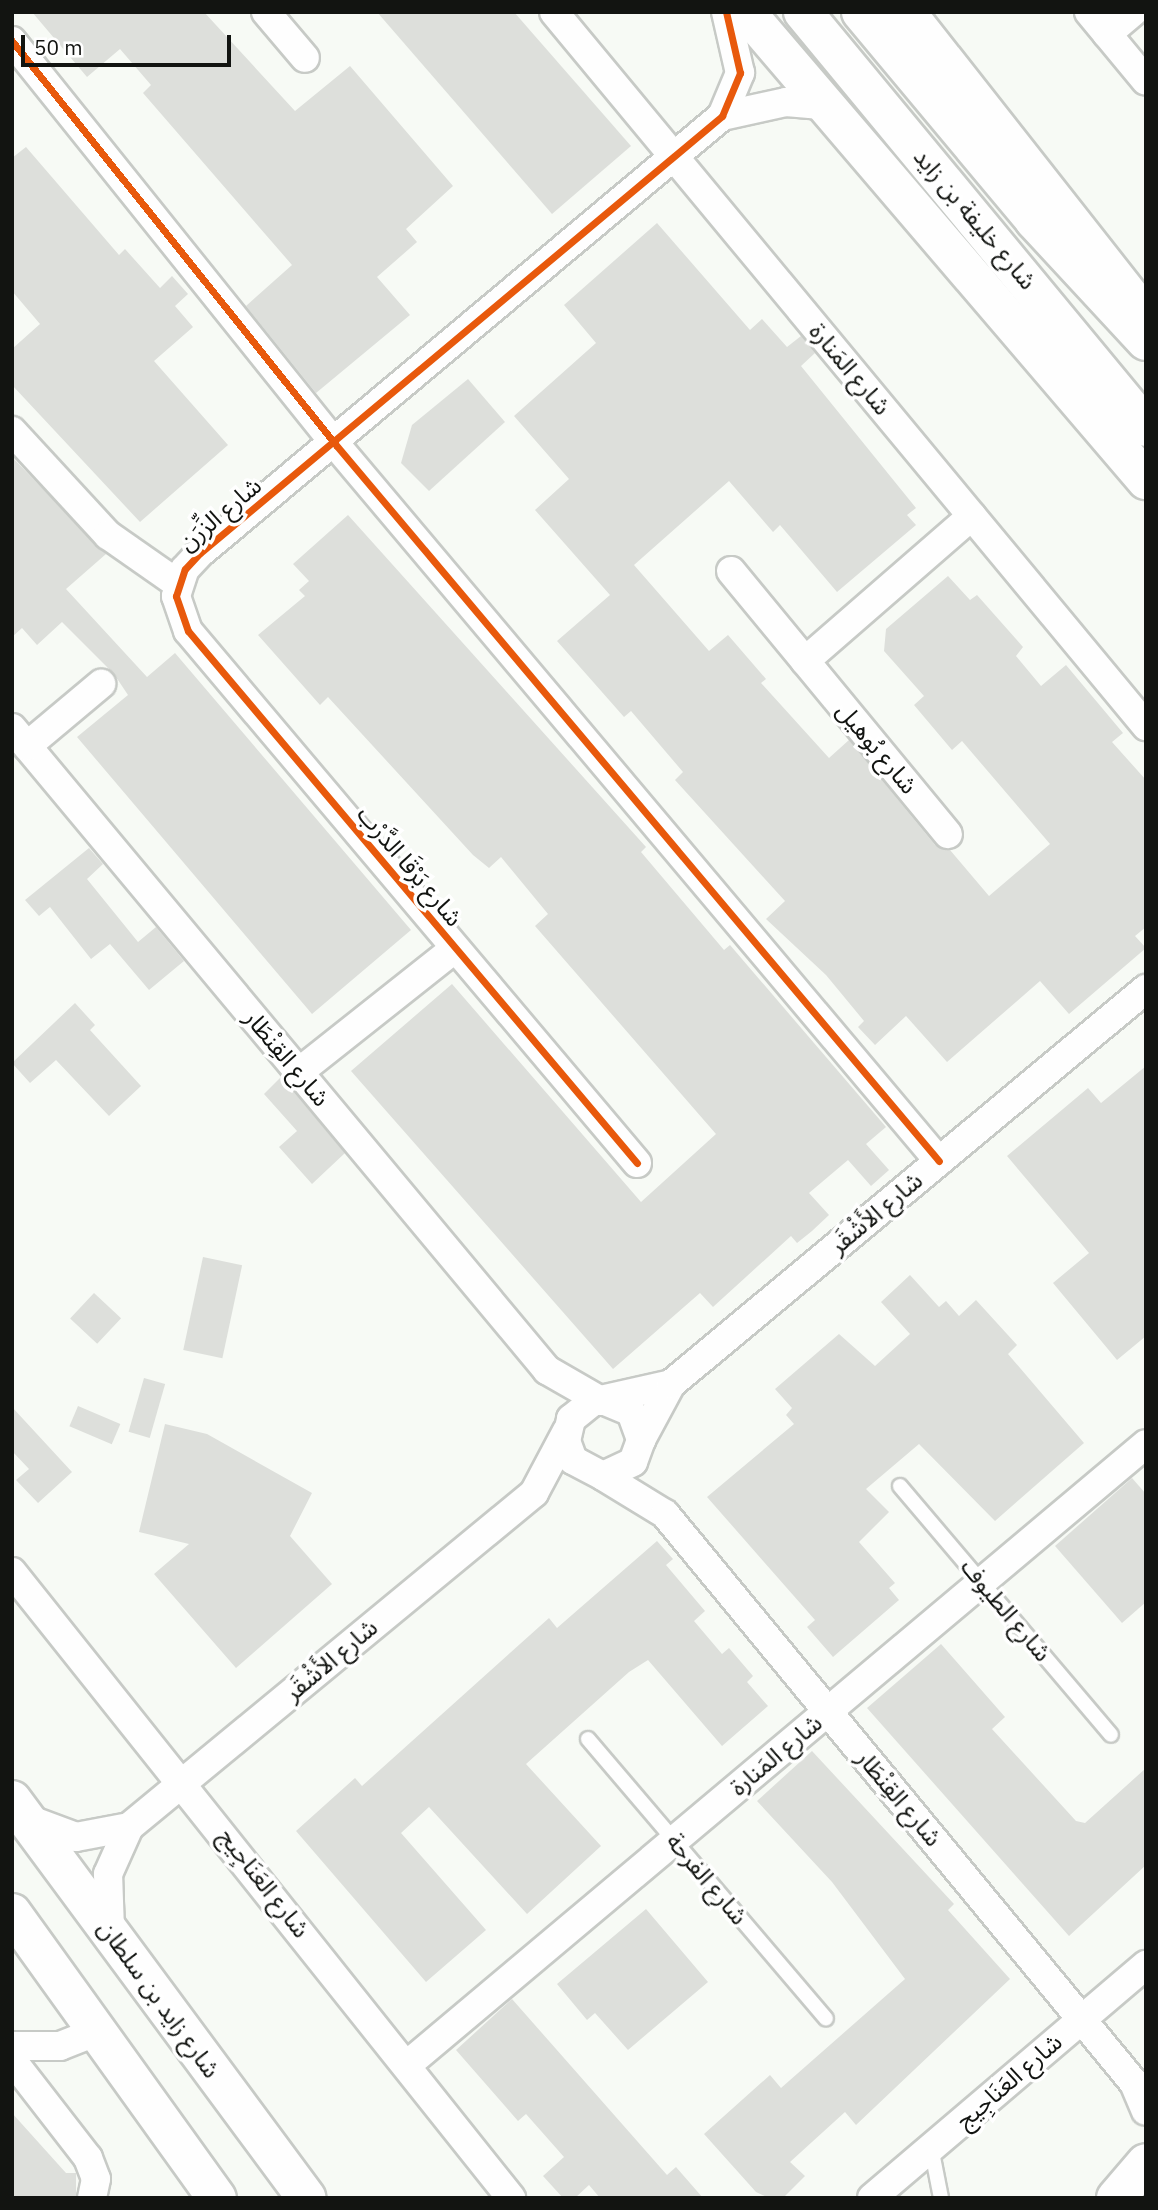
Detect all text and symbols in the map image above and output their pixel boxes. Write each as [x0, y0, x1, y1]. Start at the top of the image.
scale bar [24, 21, 234, 65]
text: 50 m [34, 33, 83, 61]
street label: شارع خليفة بن زايد [908, 143, 1042, 295]
street label: شارع المَنارة [803, 317, 897, 421]
street label: شارع الزِّرَن [173, 471, 267, 557]
street label: شارع بُوهيل [830, 696, 924, 800]
street label: شارع بَرْقَا الدَّرْب [351, 800, 469, 932]
street label: شارع القِنْطَار [238, 1004, 336, 1112]
street label: شارع الأَشْقَر [824, 1166, 928, 1260]
street label: شارع الطيوف [955, 1553, 1057, 1667]
street label: شارع الأَشْقَر [279, 1613, 383, 1707]
street label: شارع المَنارة [724, 1708, 828, 1802]
street label: شارع القِنْطَار [850, 1744, 948, 1852]
street label: شارع العَنَاجِيج [212, 1823, 316, 1943]
street label: شارع الفرحة [660, 1827, 754, 1931]
street label: شارع زايد بن سلطان [92, 1914, 226, 2084]
street label: شارع العَنَاجِيج [950, 2027, 1068, 2135]

